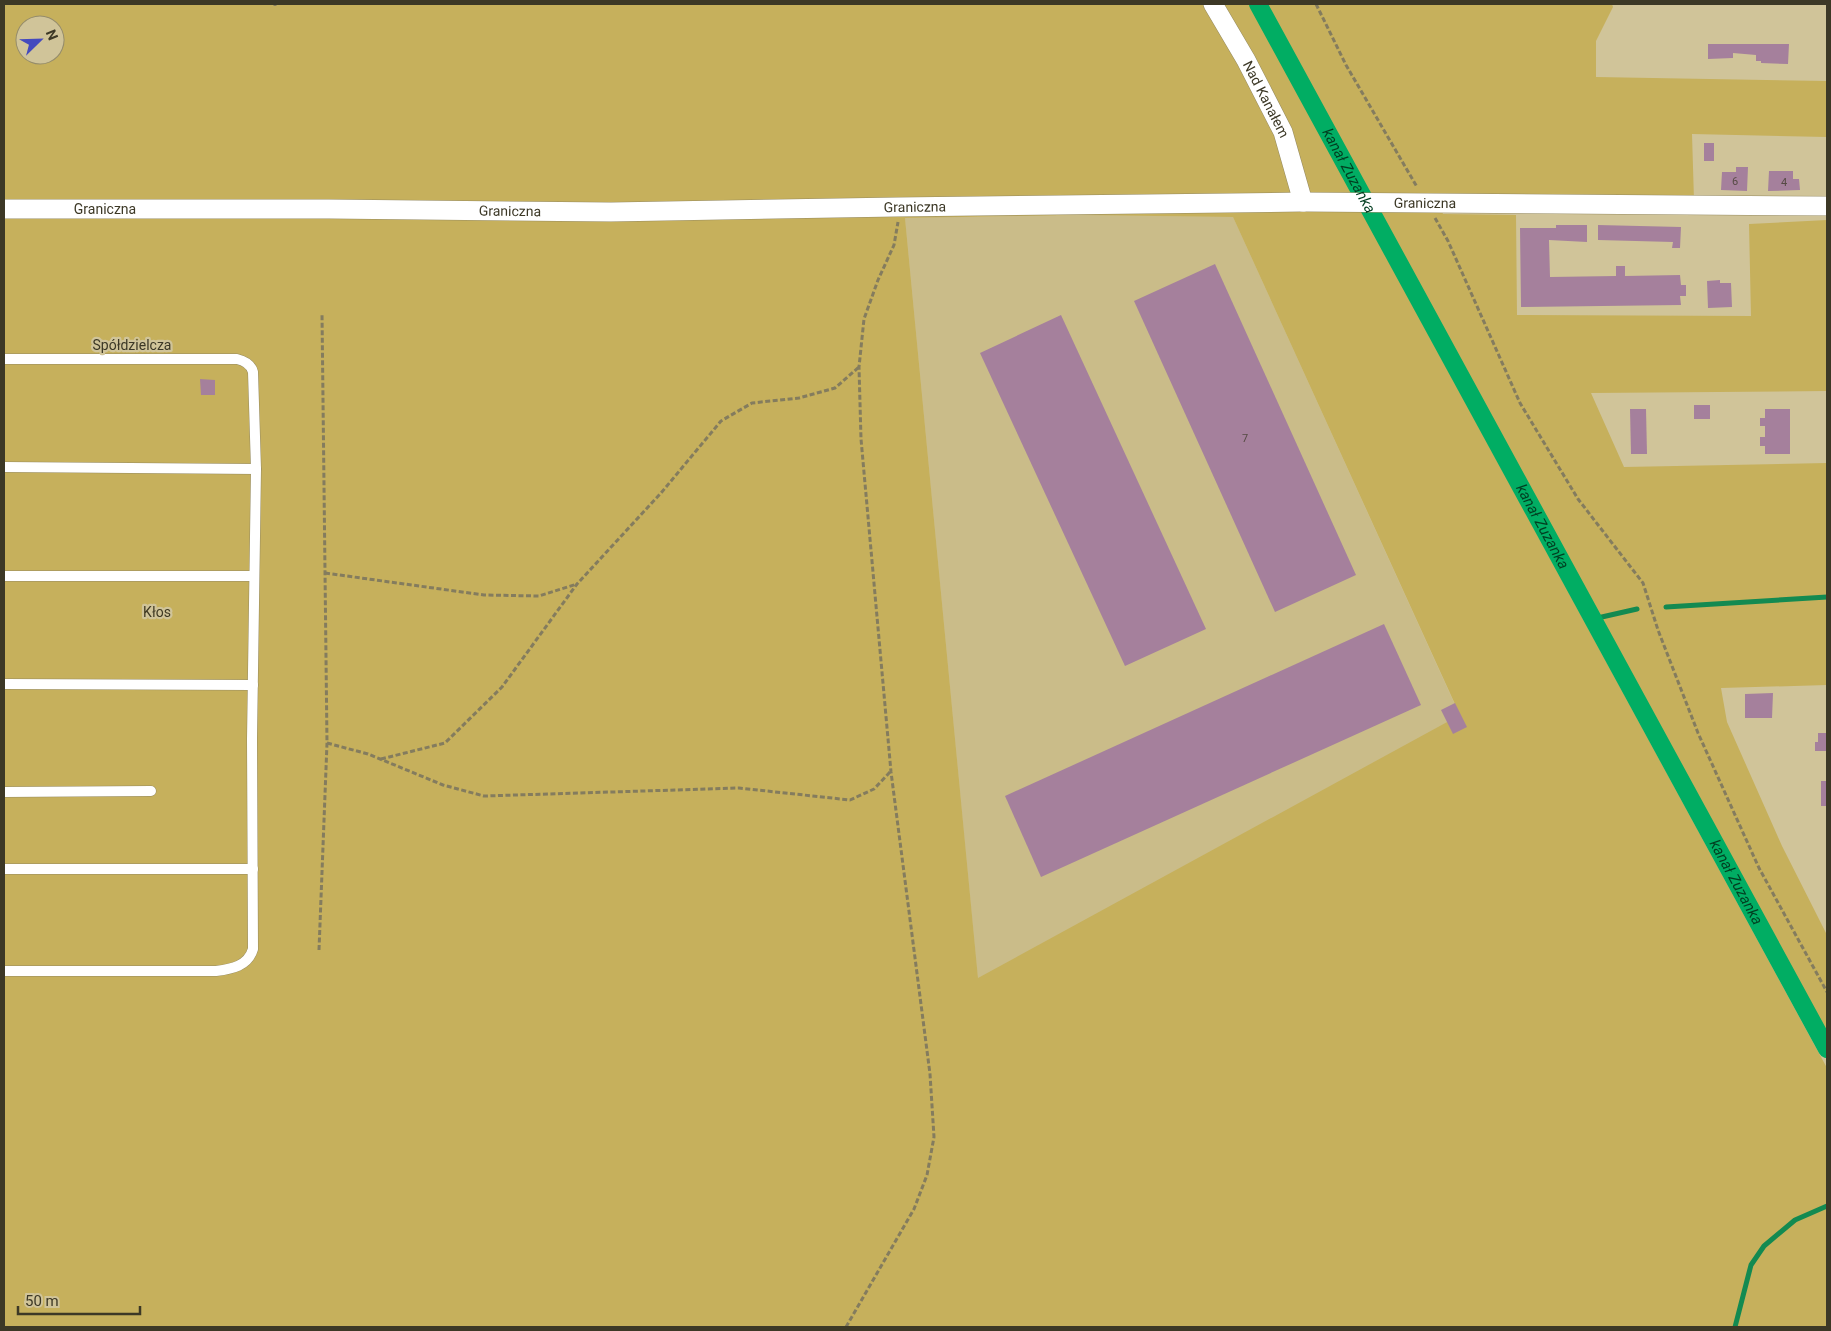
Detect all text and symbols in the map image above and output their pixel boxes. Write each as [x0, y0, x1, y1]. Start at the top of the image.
north arrow [15, 15, 65, 65]
text: N [43, 27, 61, 43]
street label: Nad Kanałem [1240, 58, 1292, 140]
water label: kanał Zuzanka [1318, 125, 1379, 217]
house number: 6 [1732, 175, 1738, 188]
house number: 4 [1781, 176, 1787, 189]
street label: Graniczna [1394, 195, 1456, 211]
street label: Graniczna [884, 198, 946, 215]
street label: Graniczna [74, 201, 136, 217]
street label: Graniczna [479, 203, 541, 219]
street label: Spółdzielcza [93, 337, 171, 353]
house number: 7 [1242, 432, 1248, 445]
water label: kanał Zuzanka [1512, 481, 1573, 572]
park label: Kłos [143, 604, 171, 620]
water label: kanał Zuzanka [1706, 837, 1767, 928]
scale bar [18, 1284, 140, 1316]
text: 50 m [25, 1292, 59, 1310]

